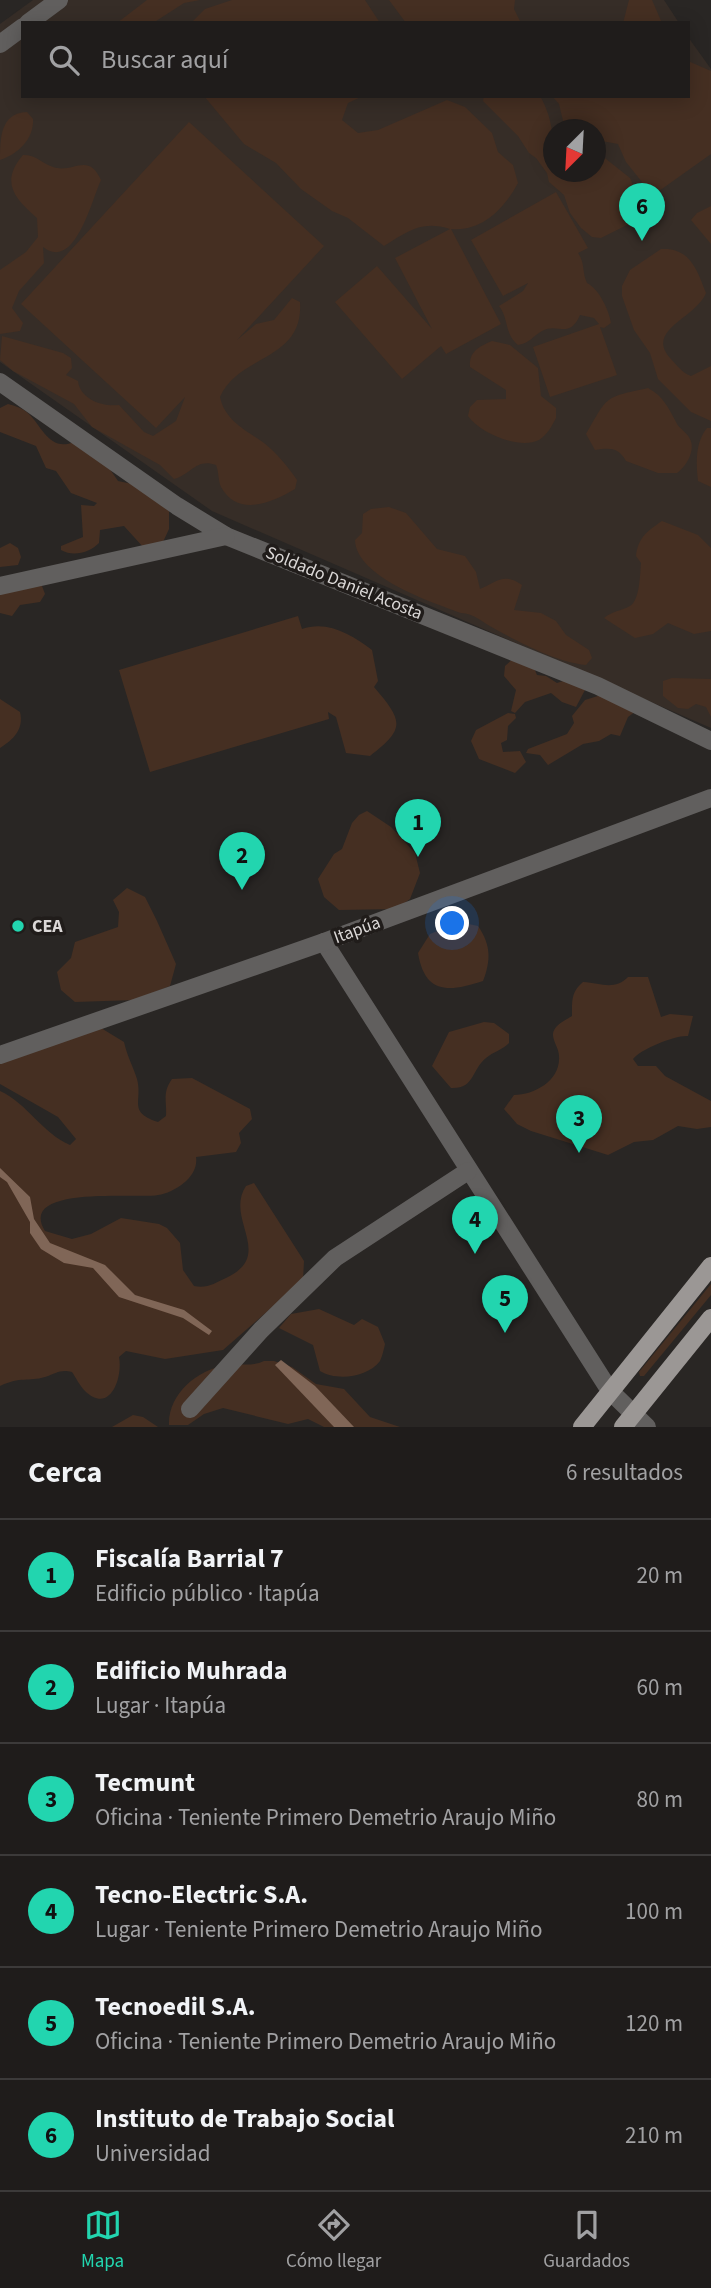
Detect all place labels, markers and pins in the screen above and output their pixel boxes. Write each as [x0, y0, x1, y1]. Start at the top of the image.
pin: 6 [619, 183, 665, 241]
pin: 1 [395, 799, 441, 857]
pin: 2 [219, 832, 265, 890]
place label: CEA [32, 914, 63, 939]
marker: CEA [10, 918, 26, 934]
pin: 3 [556, 1095, 602, 1153]
pin: 4 [452, 1196, 498, 1254]
pin: 5 [482, 1275, 528, 1333]

